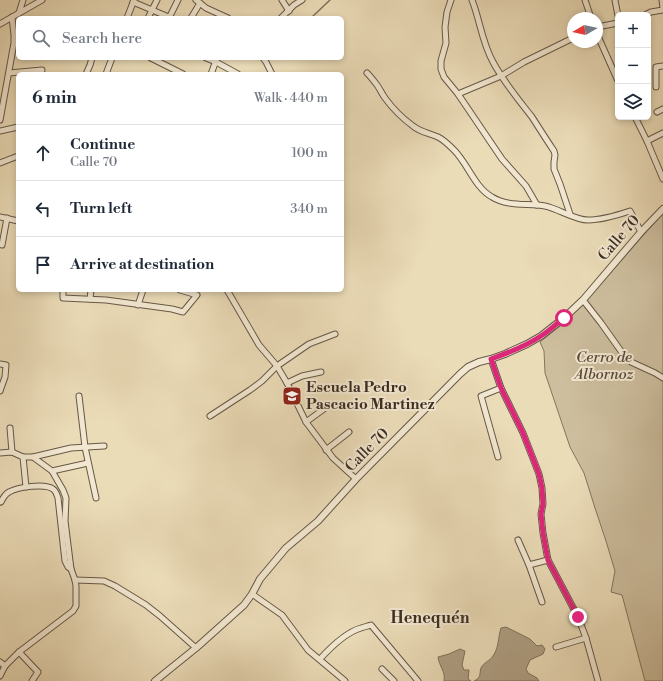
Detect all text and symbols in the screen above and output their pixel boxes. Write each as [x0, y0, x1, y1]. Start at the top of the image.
north arrow [567, 12, 603, 48]
map controls [615, 12, 651, 120]
button: + [615, 12, 651, 48]
search box [16, 16, 344, 60]
icon: search [30, 27, 52, 49]
text: Search here [62, 29, 142, 48]
button: − [615, 48, 651, 84]
button: layers [615, 84, 651, 120]
text: 6 min [32, 87, 77, 109]
text: Walk · 440 m [254, 90, 328, 106]
text: Continue [70, 135, 135, 154]
icon: ahead [32, 142, 54, 164]
text: 100 m [292, 145, 328, 161]
text: Calle 70 [70, 154, 117, 170]
icon: left [32, 198, 54, 220]
text: Turn left [70, 199, 132, 218]
text: 340 m [290, 201, 328, 217]
street label: Calle 70 [594, 211, 644, 265]
icon: arrive [32, 254, 54, 276]
text: Arrive at destination [70, 255, 214, 274]
route start [555, 309, 573, 327]
park label: Cerro de Albornoz [572, 348, 634, 384]
place label: Escuela Pedro Pascacio Martinez [306, 378, 435, 414]
school or university icon: Escuela Pedro Pascacio Martinez [281, 385, 303, 407]
street label: Calle 70 [341, 424, 393, 476]
district label: Henequén [391, 608, 470, 628]
route end [569, 608, 587, 626]

